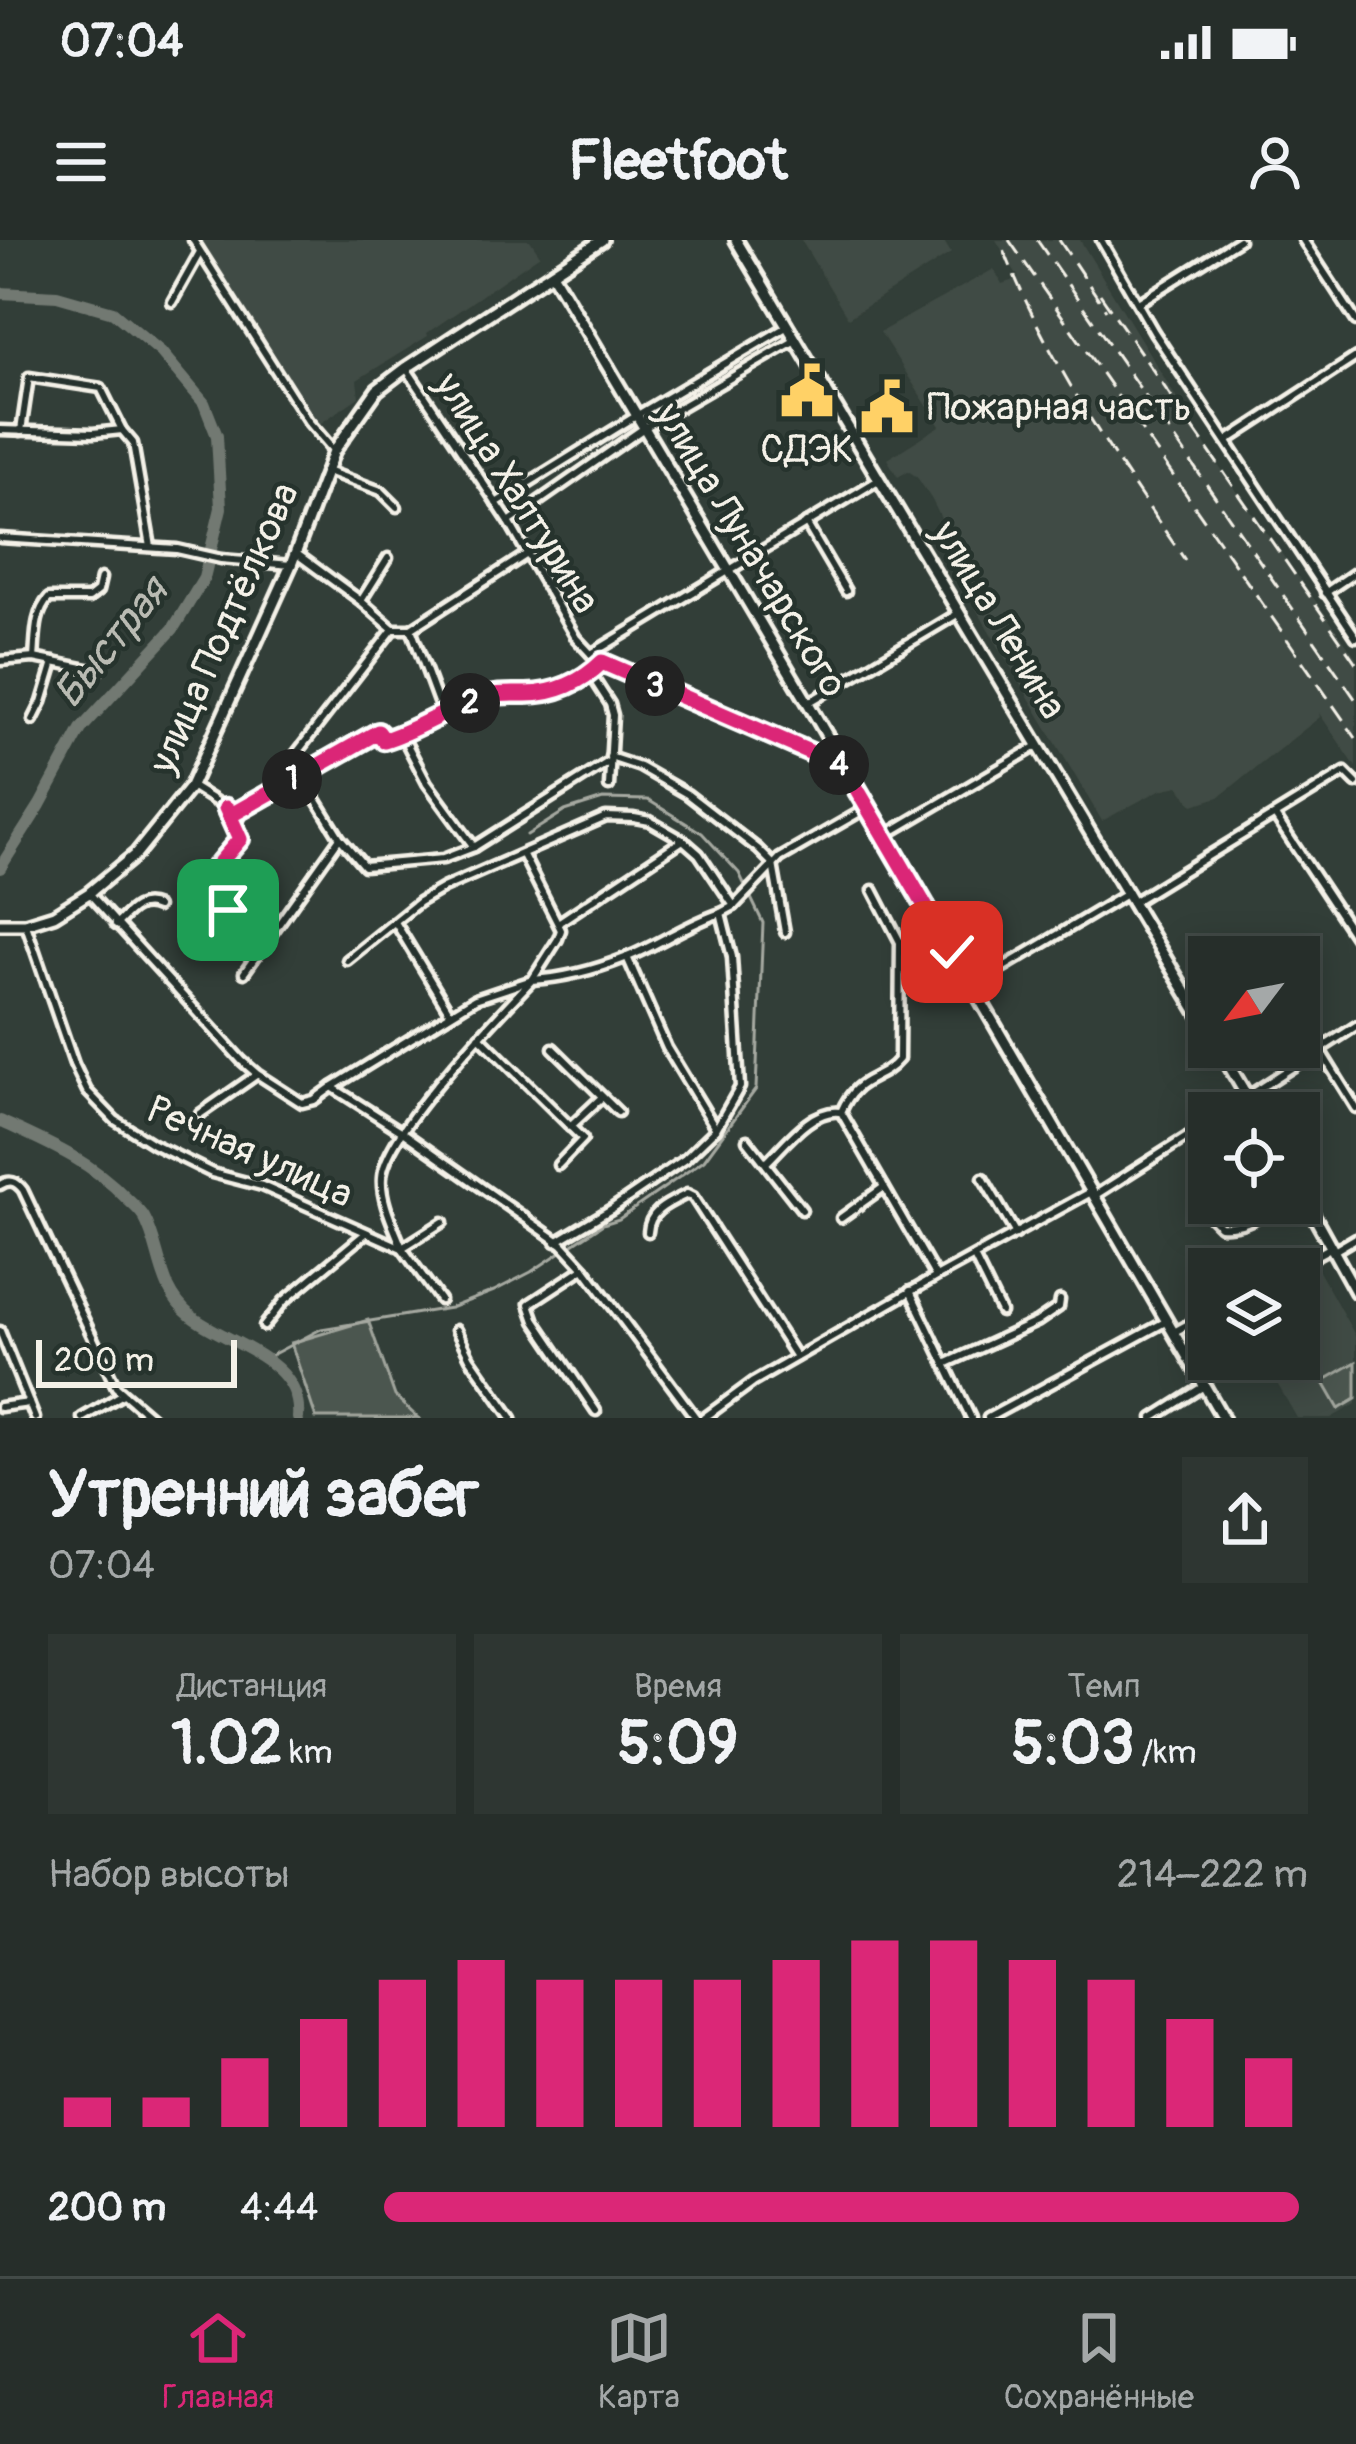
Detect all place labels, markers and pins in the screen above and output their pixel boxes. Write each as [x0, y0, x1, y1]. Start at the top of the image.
public building icon: СДЭК [778, 362, 836, 420]
public building icon: Пожарная часть [858, 378, 916, 436]
place label: Пожарная часть [927, 383, 1192, 432]
place label: СДЭК [760, 425, 854, 474]
pin: 3 [625, 656, 685, 716]
pin: 2 [440, 673, 500, 733]
pin: 4 [809, 735, 869, 795]
pin: 1 [262, 749, 322, 809]
pin [177, 859, 279, 961]
pin [901, 901, 1003, 1003]

